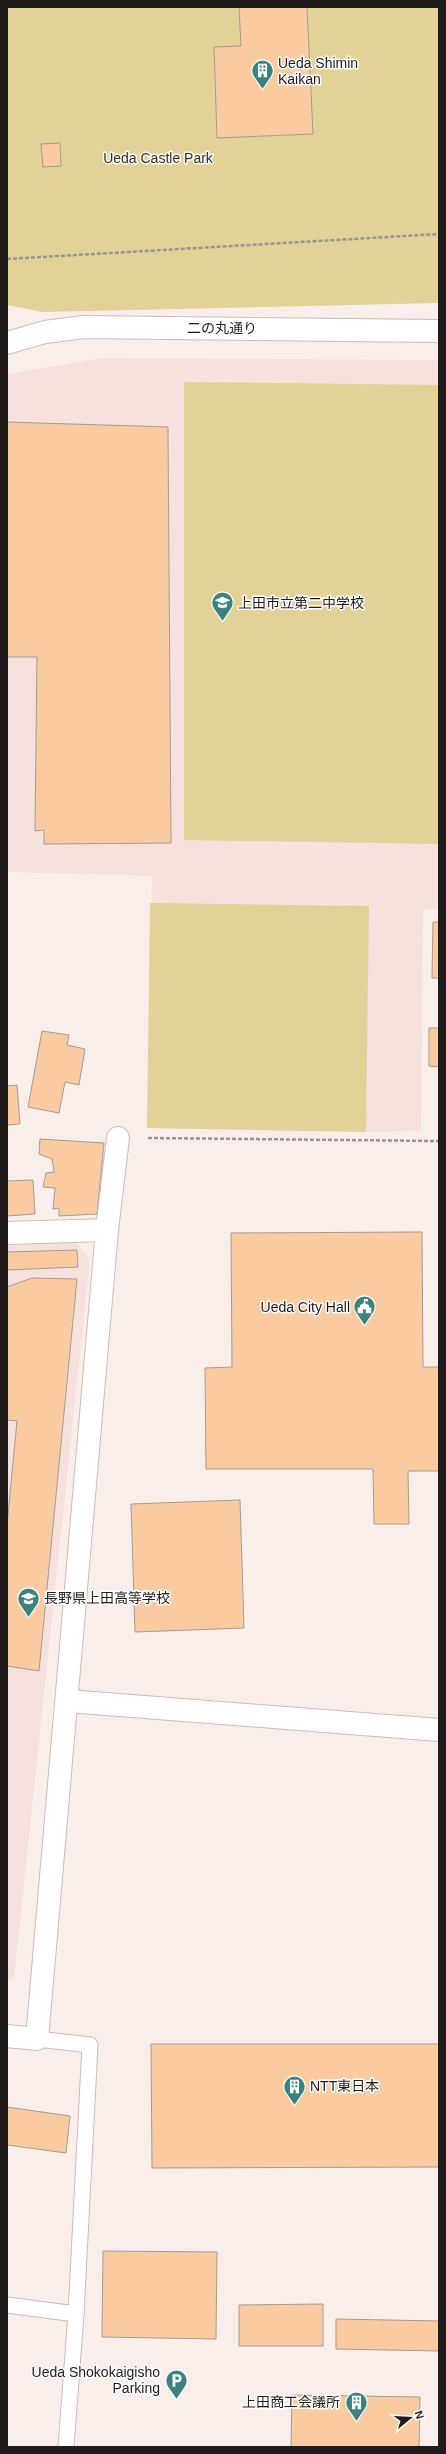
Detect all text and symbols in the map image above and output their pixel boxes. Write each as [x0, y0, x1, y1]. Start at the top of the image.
place label: Ueda Shimin Kaikan [278, 55, 358, 87]
building icon: Ueda Shimin Kaikan [250, 58, 276, 91]
park label: Ueda Castle Park [103, 150, 214, 166]
street label: 二の丸通り [187, 320, 257, 336]
school or university icon: 上田市立第二中学校 [210, 590, 236, 623]
place label: 上田市立第二中学校 [238, 595, 364, 611]
public building icon: Ueda City Hall [352, 1294, 378, 1327]
place label: Ueda City Hall [261, 1299, 350, 1315]
school or university icon: 長野県上田高等学校 [16, 1585, 42, 1618]
place label: 長野県上田高等学校 [44, 1590, 170, 1606]
building icon: NTT東日本 [282, 2073, 308, 2106]
place label: NTT東日本 [310, 2078, 379, 2094]
place label: Ueda Shokokaigisho Parking [32, 2364, 160, 2396]
parking icon: Ueda Shokokaigisho Parking [163, 2367, 189, 2400]
building icon: 上田商工会議所 [343, 2389, 369, 2422]
place label: 上田商工会議所 [242, 2394, 340, 2410]
north arrow [390, 2398, 430, 2438]
text: N [413, 2409, 426, 2421]

